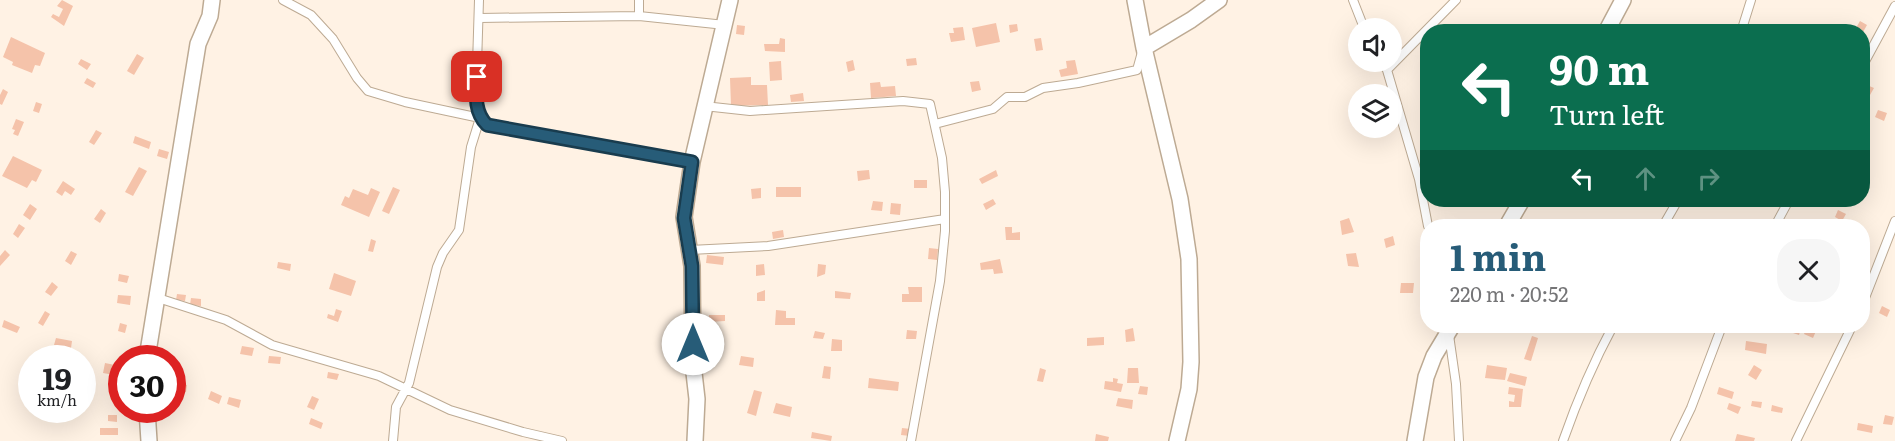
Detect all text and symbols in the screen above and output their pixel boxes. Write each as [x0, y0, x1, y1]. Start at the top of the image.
map controls [1348, 18, 1402, 138]
button: sound [1348, 18, 1402, 72]
text: 90 m [1549, 36, 1649, 98]
icon: left [1450, 48, 1528, 126]
pin [451, 51, 502, 102]
icon: arrive [460, 60, 493, 93]
button: layers [1348, 84, 1402, 138]
text: Turn left [1549, 93, 1664, 133]
icon: left [1566, 162, 1599, 195]
icon: ahead [1629, 162, 1662, 195]
icon: right [1692, 162, 1725, 195]
text: 1 min [1450, 229, 1546, 282]
button: close [1777, 239, 1840, 302]
text: 220 m · 20:52 [1450, 278, 1568, 308]
position arrow [661, 312, 725, 376]
speed limit sign: 30 [108, 345, 186, 423]
text: 19 [42, 355, 72, 399]
text: km/h [37, 388, 77, 411]

